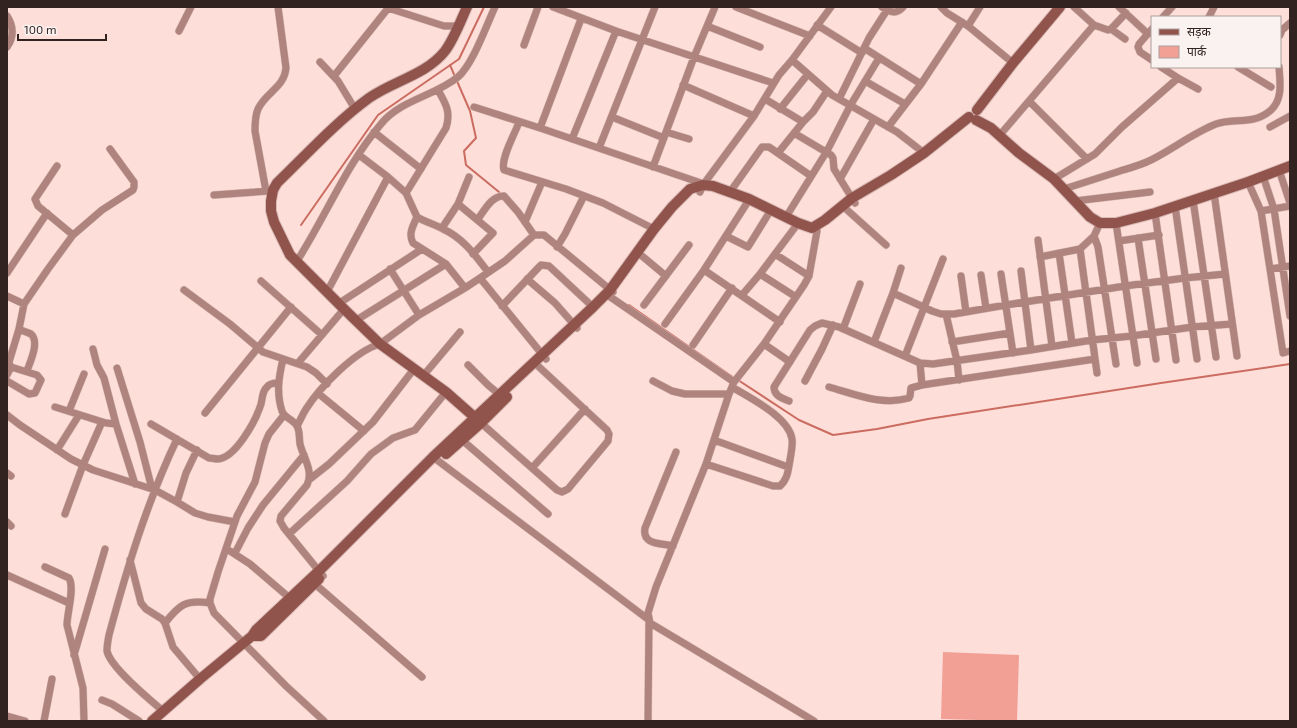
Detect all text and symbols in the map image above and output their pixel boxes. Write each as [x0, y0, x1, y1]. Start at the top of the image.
scale bar [18, 16, 106, 42]
legend [1151, 16, 1281, 68]
text: 100 m [24, 22, 56, 36]
text: सड़क [1187, 24, 1212, 39]
text: पार्क [1187, 44, 1207, 58]

